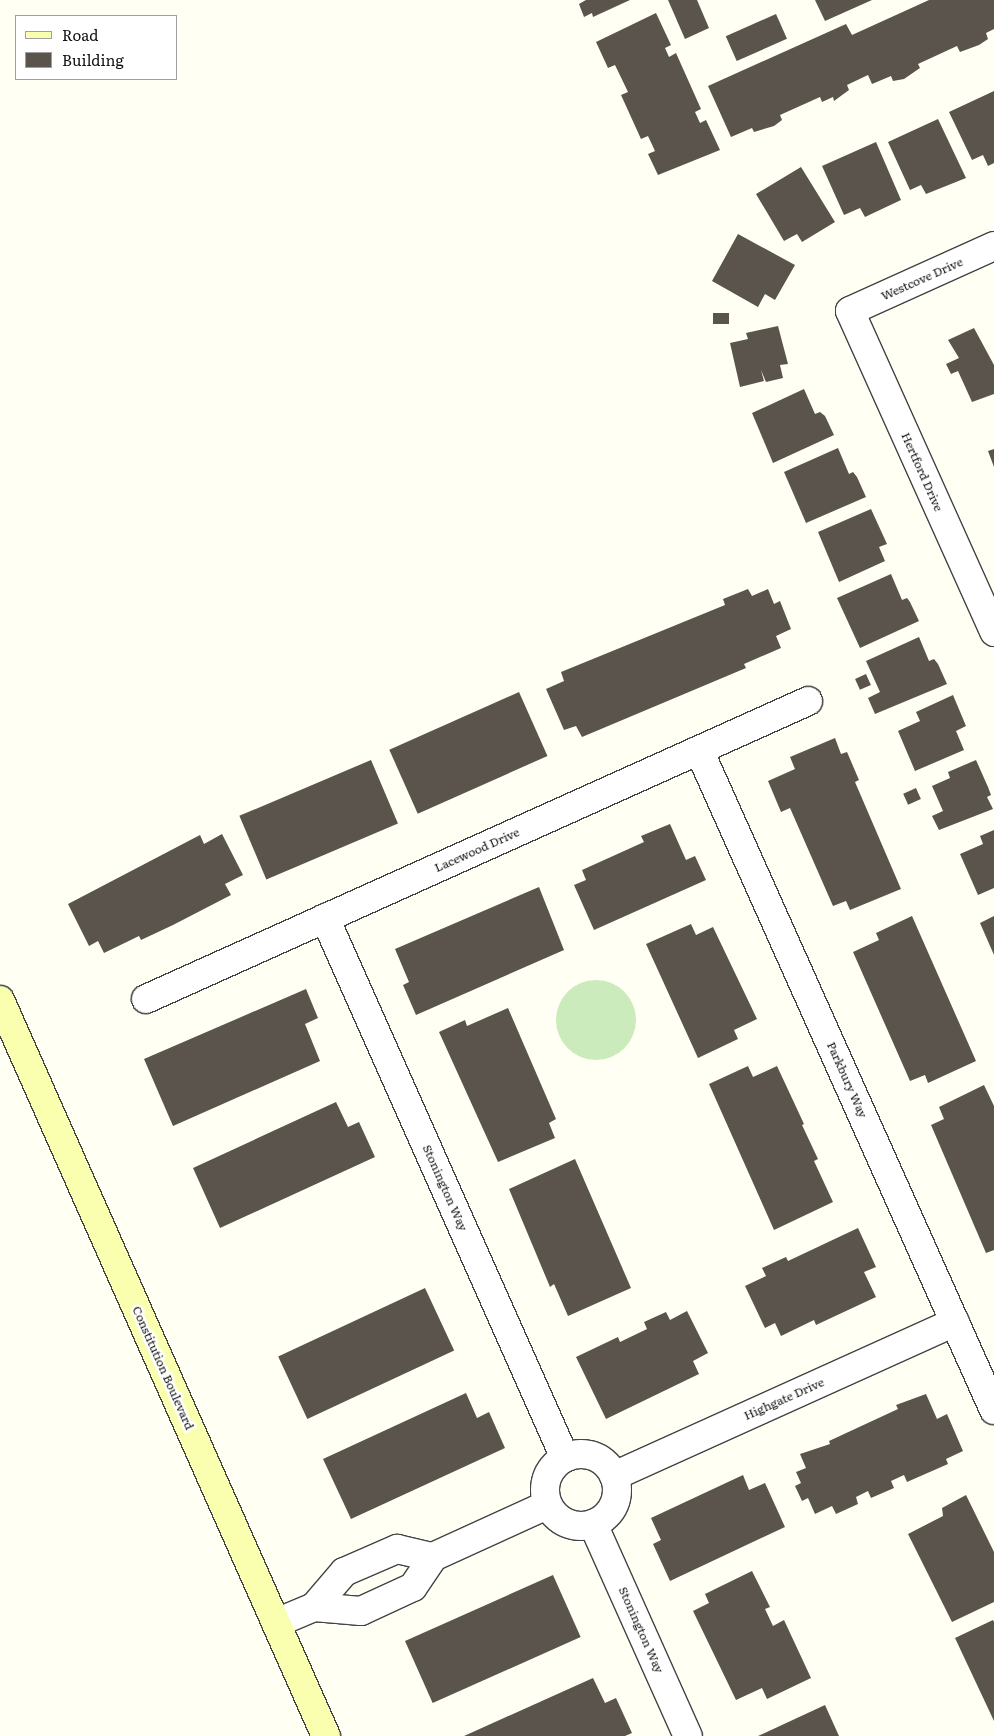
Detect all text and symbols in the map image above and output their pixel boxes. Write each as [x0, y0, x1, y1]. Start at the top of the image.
legend [15, 15, 178, 80]
text: Road [62, 23, 98, 46]
text: Building [62, 48, 124, 71]
street label: Westcove Drive [879, 255, 965, 303]
street label: Hertford Drive [898, 430, 946, 514]
street label: Lacewood Drive [432, 825, 522, 875]
street label: Parkbury Way [824, 1040, 870, 1120]
street label: Stonington Way [420, 1143, 470, 1233]
street label: Constitution Boulevard [129, 1304, 197, 1432]
street label: Highgate Drive [742, 1375, 826, 1423]
street label: Stonington Way [616, 1585, 666, 1675]

